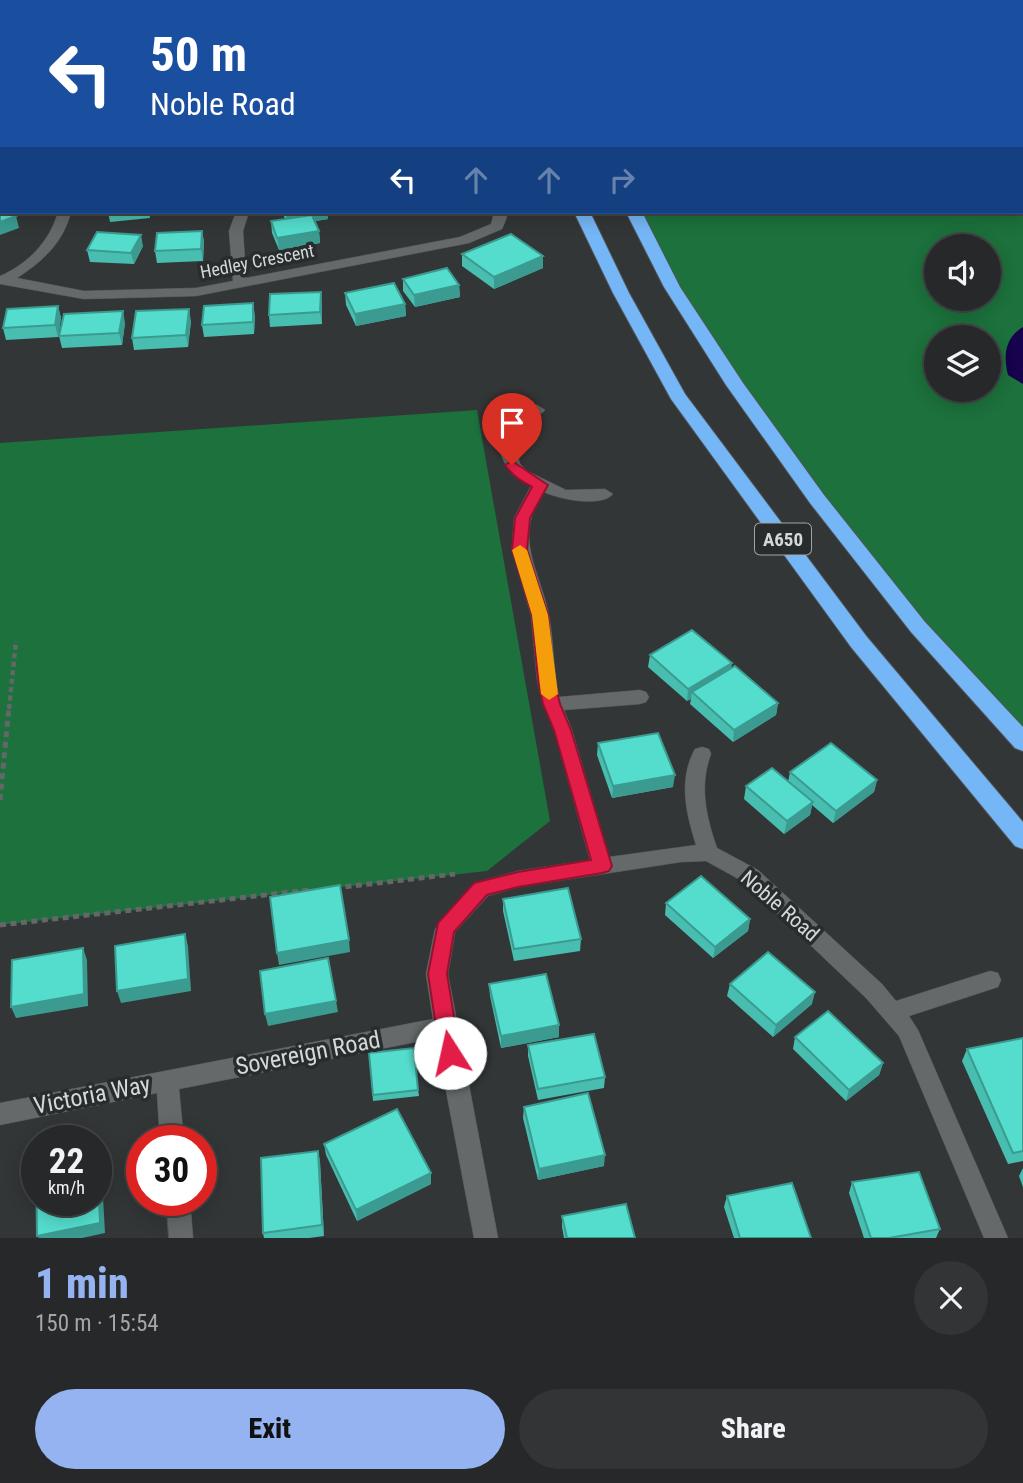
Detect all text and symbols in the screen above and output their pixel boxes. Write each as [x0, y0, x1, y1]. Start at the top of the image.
text: 50 m [150, 26, 247, 83]
icon: left [35, 28, 126, 119]
text: Noble Road [150, 85, 296, 123]
icon: left [384, 161, 422, 199]
icon: ahead [457, 161, 495, 199]
icon: ahead [530, 161, 568, 199]
icon: right [603, 161, 641, 199]
map controls [924, 234, 1001, 402]
button: sound [924, 234, 1001, 311]
street label: Hedley Crescent [198, 240, 316, 282]
button: layers [924, 325, 1001, 402]
pin [482, 393, 542, 465]
icon: arrive [493, 404, 531, 442]
road number: A650 [755, 524, 811, 554]
street label: Noble Road [736, 866, 824, 946]
position arrow [413, 1016, 487, 1090]
street label: Sovereign Road [233, 1025, 383, 1081]
street label: Victoria Way [31, 1070, 153, 1120]
speed limit sign: 30 [126, 1125, 217, 1216]
text: 22 [49, 1141, 84, 1182]
text: km/h [48, 1177, 85, 1198]
text: 1 min [35, 1259, 129, 1308]
button: close [914, 1261, 988, 1335]
text: 150 m · 15:54 [35, 1310, 159, 1337]
button: Exit [35, 1389, 505, 1469]
button: Share [519, 1389, 988, 1469]

